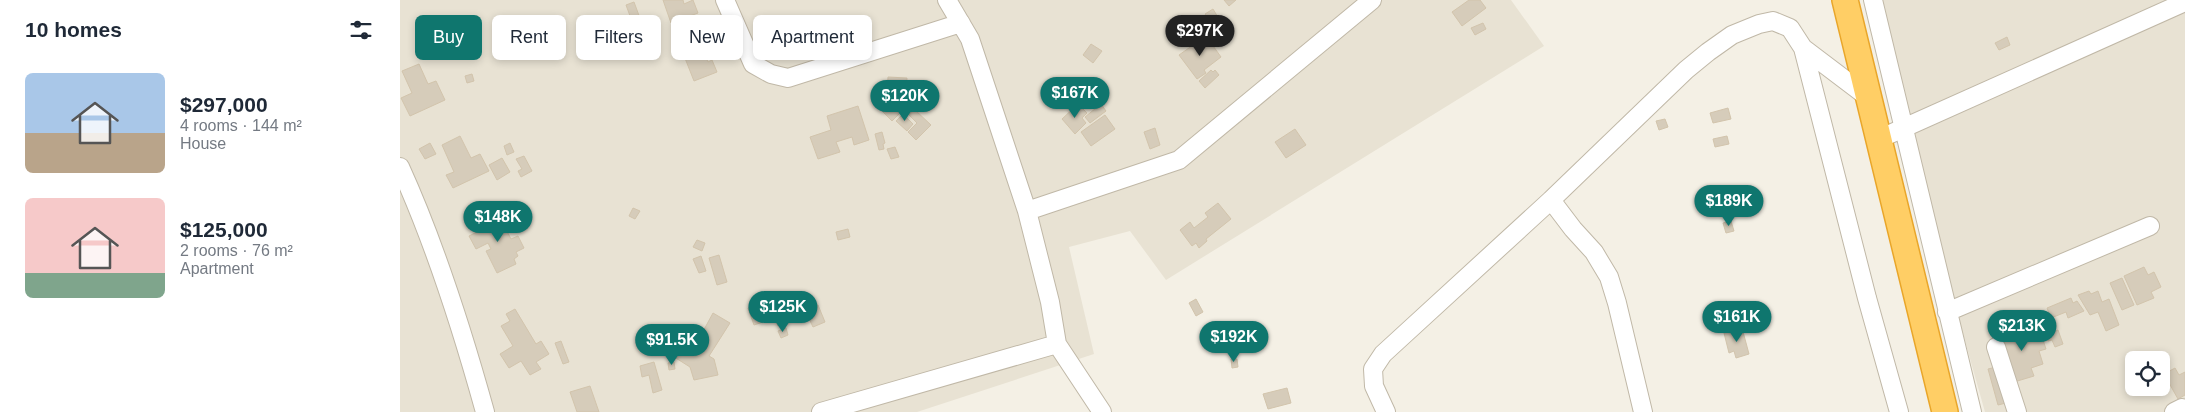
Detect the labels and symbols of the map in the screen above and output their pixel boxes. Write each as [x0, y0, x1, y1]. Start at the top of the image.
pin: $297K [1165, 15, 1235, 57]
pin: $167K [1040, 76, 1110, 119]
pin: $120K [870, 80, 940, 122]
pin: $189K [1694, 184, 1764, 227]
pin: $148K [463, 200, 533, 243]
pin: $125K [748, 290, 818, 333]
pin: $161K [1702, 300, 1772, 343]
pin: $213K [1987, 310, 2057, 352]
pin: $192K [1199, 320, 1269, 363]
pin: $91.5K [631, 324, 713, 366]

